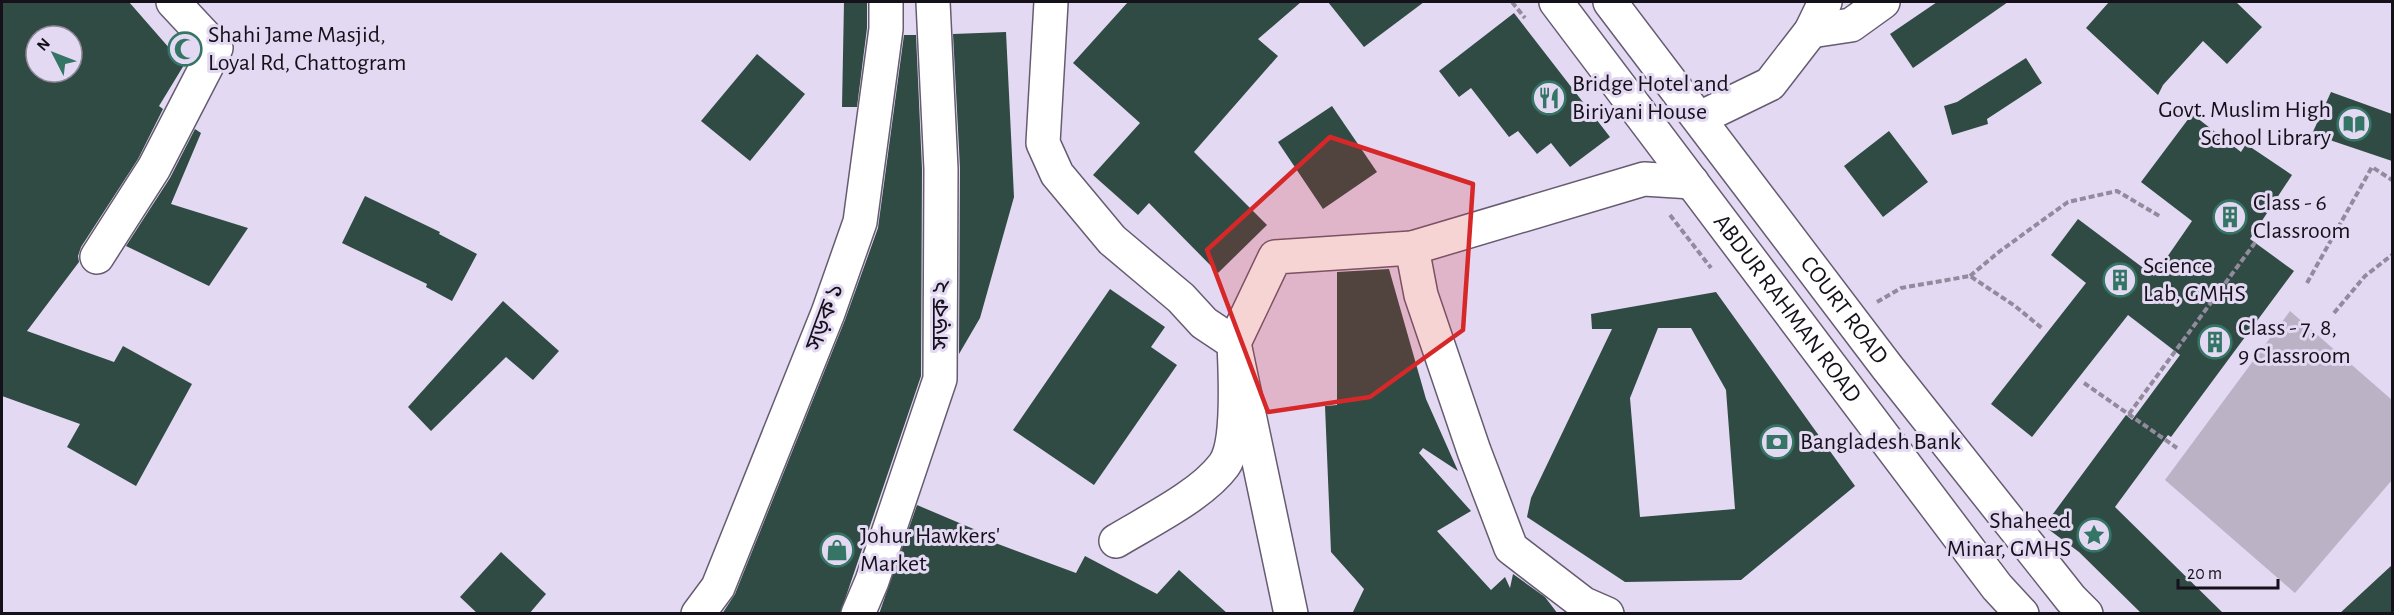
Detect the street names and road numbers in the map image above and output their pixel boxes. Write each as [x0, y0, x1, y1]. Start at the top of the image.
street label: ABDUR RAHMAN ROAD [1709, 210, 1866, 407]
street label: COURT ROAD [1796, 252, 1892, 369]
street label: সড়ক ১ [801, 280, 848, 355]
street label: সড়ক ২ [929, 280, 953, 351]

